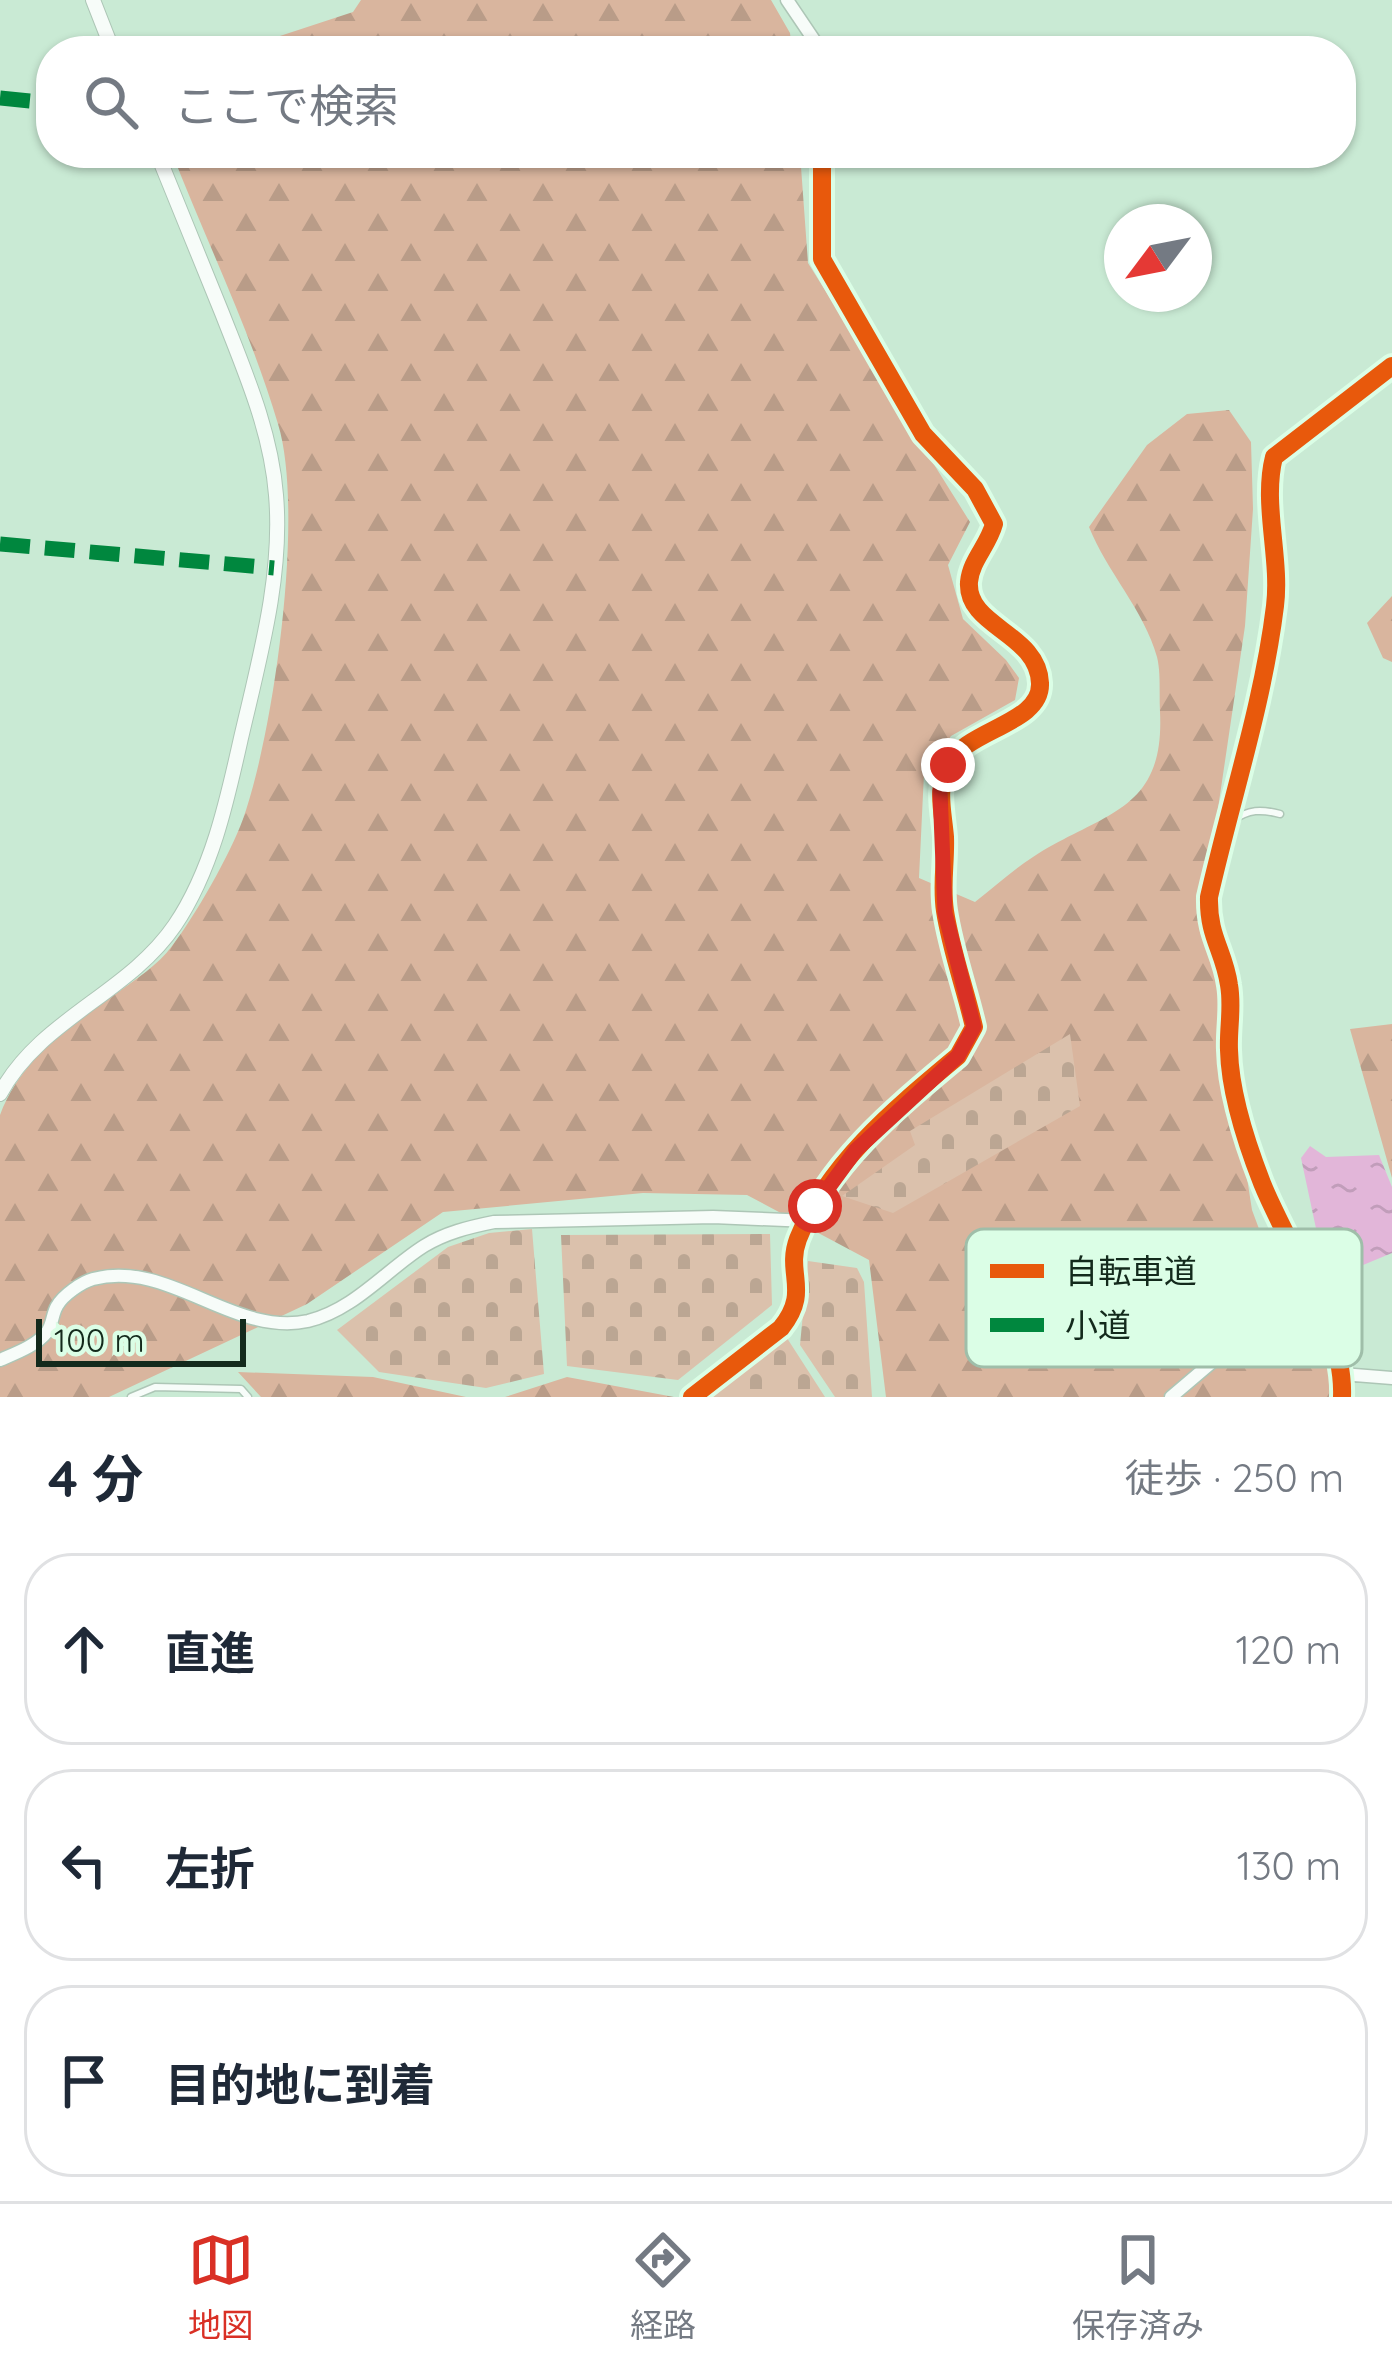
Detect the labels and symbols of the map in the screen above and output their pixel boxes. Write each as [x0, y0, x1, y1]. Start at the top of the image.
north arrow [1104, 204, 1212, 312]
route end [921, 738, 975, 792]
route start [788, 1179, 842, 1233]
legend [966, 1229, 1362, 1367]
text: 自転車道 [1065, 1250, 1197, 1291]
text: 小道 [1065, 1304, 1131, 1345]
scale bar [36, 1313, 246, 1366]

